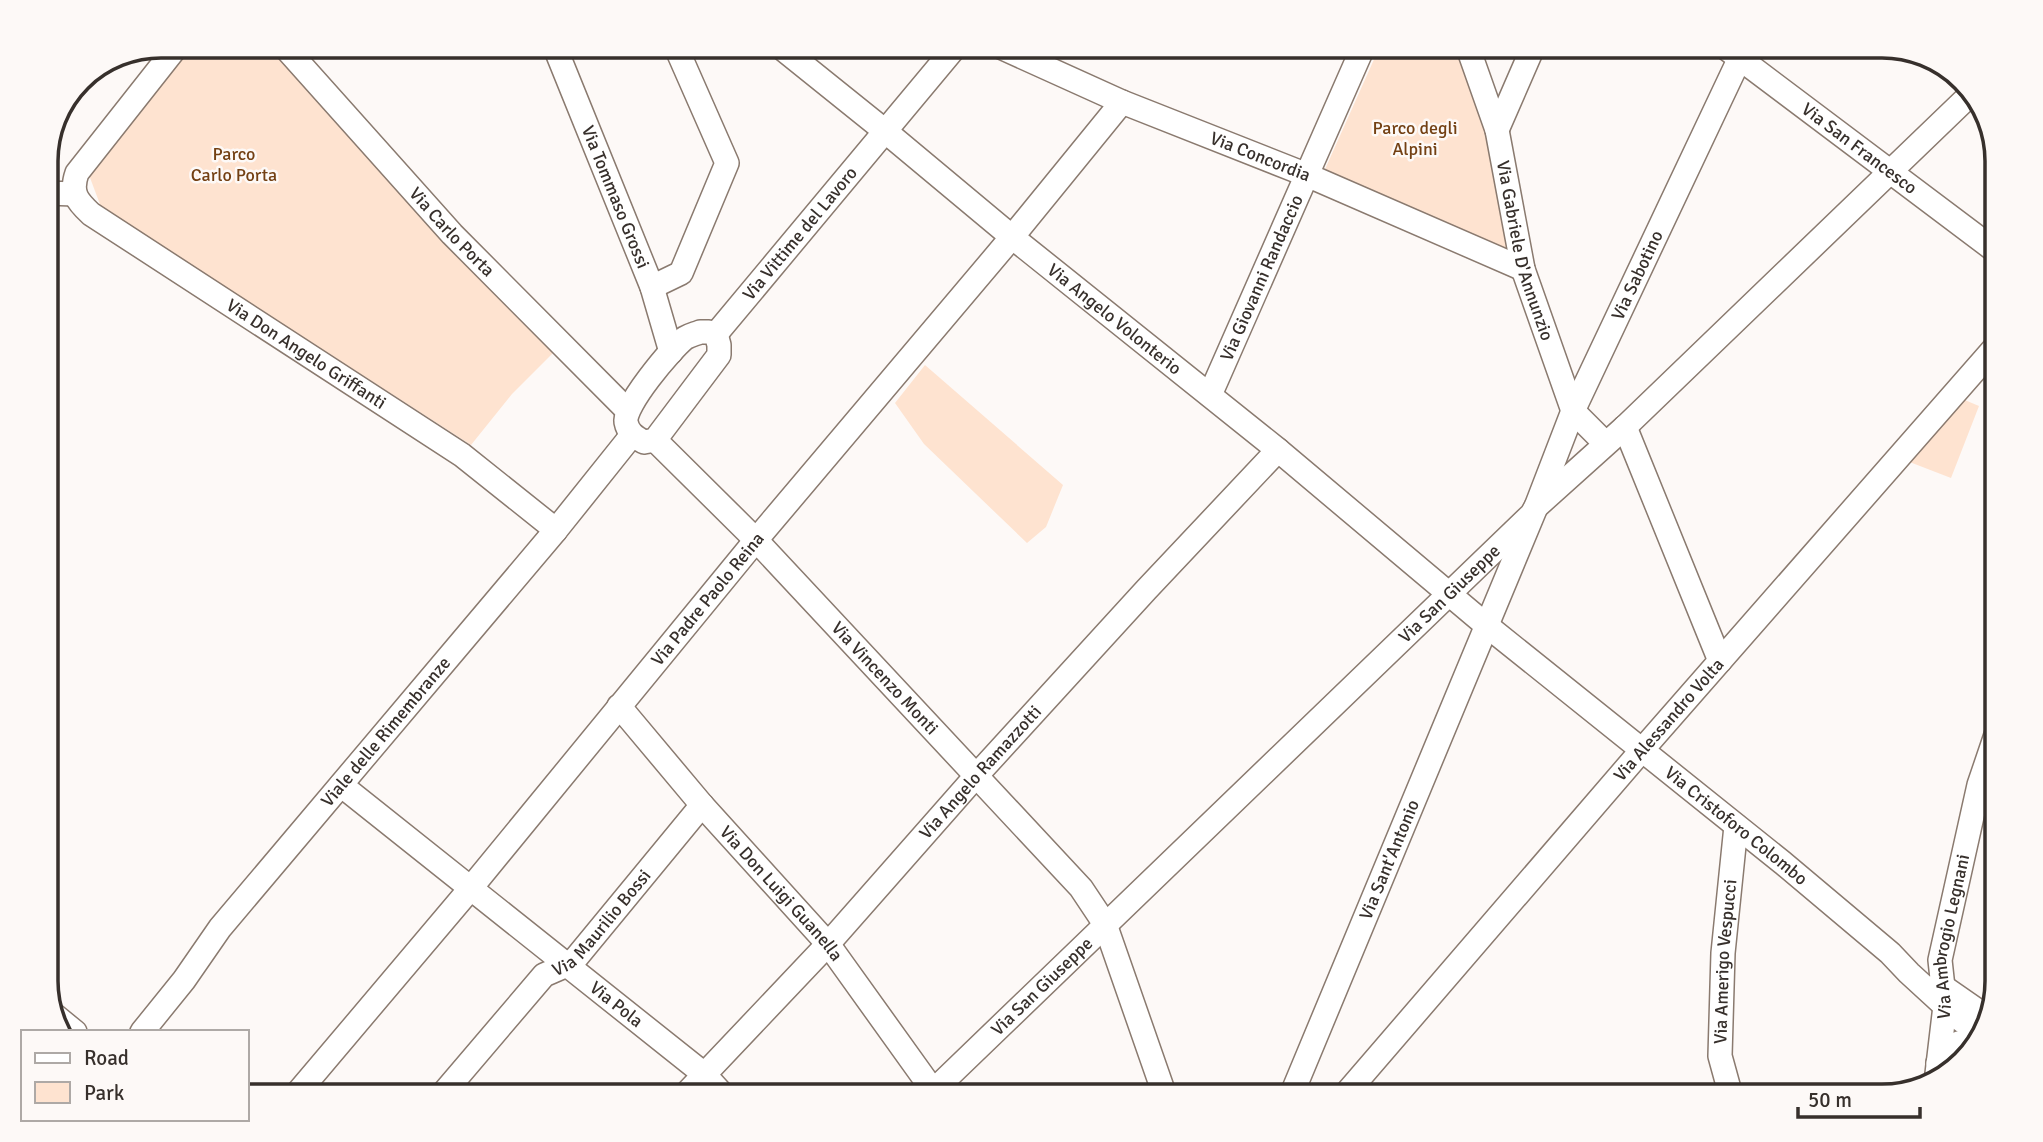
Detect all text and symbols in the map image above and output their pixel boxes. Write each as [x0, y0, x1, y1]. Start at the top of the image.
street label: Via San Francesco [1797, 98, 1921, 199]
park label: Parco degli Alpini [1372, 117, 1458, 160]
street label: Via Tommaso Grossi [577, 122, 654, 272]
street label: Via Concordia [1207, 127, 1314, 186]
park label: Parco Carlo Porta [191, 143, 277, 186]
street label: Via Gabriele D'Annunzio [1492, 159, 1558, 344]
street label: Via Vittime del Lavoro [738, 162, 862, 305]
street label: Via Carlo Porta [404, 183, 499, 281]
street label: Via Giovanni Randaccio [1215, 191, 1308, 364]
street label: Via Sabotino [1607, 227, 1668, 324]
street label: Via Angelo Volonterio [1043, 259, 1186, 379]
street label: Via Don Angelo Griffanti [222, 294, 390, 414]
street label: Via Padre Paolo Reina [646, 528, 769, 670]
street label: Via San Giuseppe [1394, 540, 1505, 648]
street label: Via Vincenzo Monti [827, 617, 943, 739]
street label: Viale delle Rimembranze [316, 652, 455, 811]
street label: Via Alessandro Volta [1609, 654, 1728, 786]
street label: Via Angelo Ramazzotti [915, 701, 1046, 844]
street label: Via Cristoforo Colombo [1660, 762, 1812, 890]
street label: Via Sant'Antonio [1355, 796, 1424, 923]
street label: Via Don Luigi Guanella [715, 821, 848, 965]
street label: Via Ambrogio Legnani [1929, 852, 1974, 1021]
street label: Via Maurilio Bossi [549, 865, 655, 981]
street label: Via Amerigo Vespucci [1709, 878, 1741, 1044]
street label: Via San Giuseppe [986, 932, 1097, 1040]
street label: Via Pola [585, 976, 647, 1032]
legend [21, 1030, 248, 1121]
text: Road [84, 1045, 129, 1071]
scale bar [1798, 1076, 1920, 1120]
text: Park [84, 1080, 125, 1106]
text: 50 m [1808, 1087, 1852, 1113]

